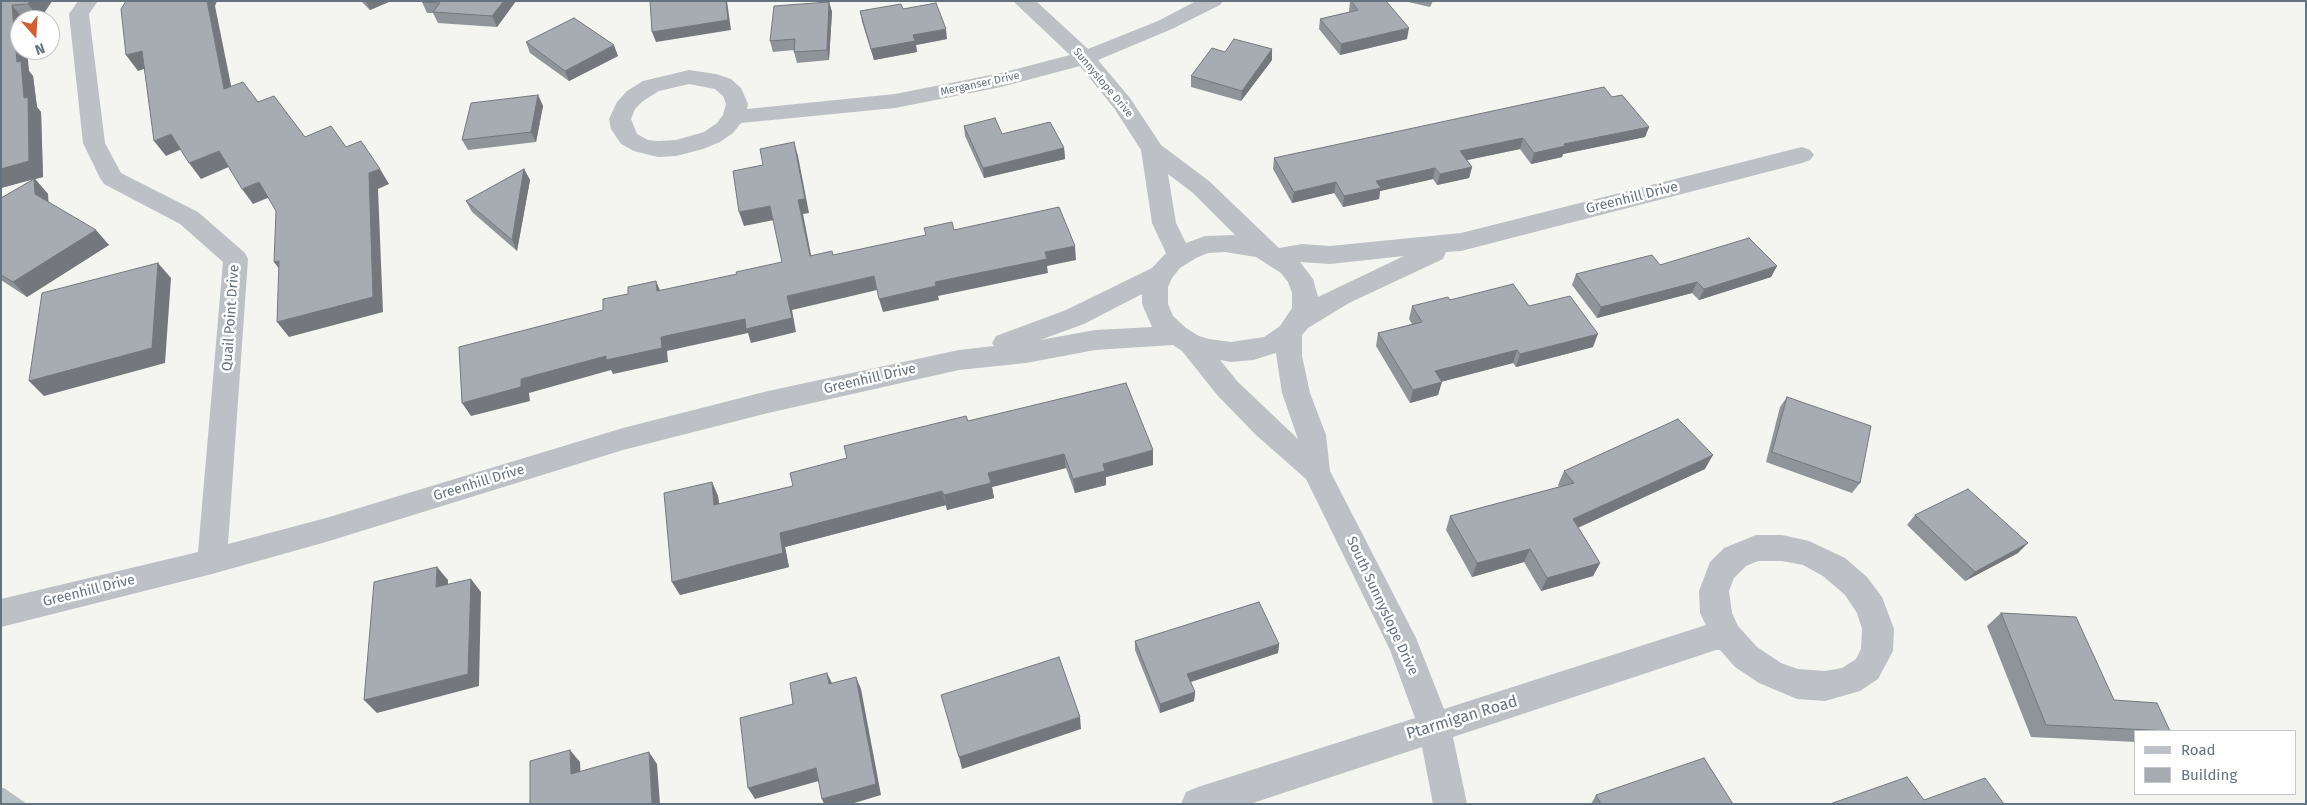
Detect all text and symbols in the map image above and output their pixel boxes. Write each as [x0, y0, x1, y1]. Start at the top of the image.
north arrow [10, 10, 60, 60]
text: N [33, 39, 47, 58]
street label: Sunnyslope Drive [1070, 46, 1136, 120]
street label: Merganser Drive [939, 69, 1021, 99]
street label: Greenhill Drive [1584, 178, 1680, 218]
street label: Quail Point Drive [219, 264, 243, 372]
street label: Greenhill Drive [822, 360, 918, 398]
street label: Greenhill Drive [432, 461, 526, 505]
street label: South Sunnyslope Drive [1342, 534, 1422, 678]
street label: Greenhill Drive [41, 571, 137, 611]
street label: Ptarmigan Road [1404, 692, 1520, 744]
legend [2134, 730, 2297, 795]
text: Road [2181, 741, 2216, 759]
text: Building [2181, 766, 2237, 784]

